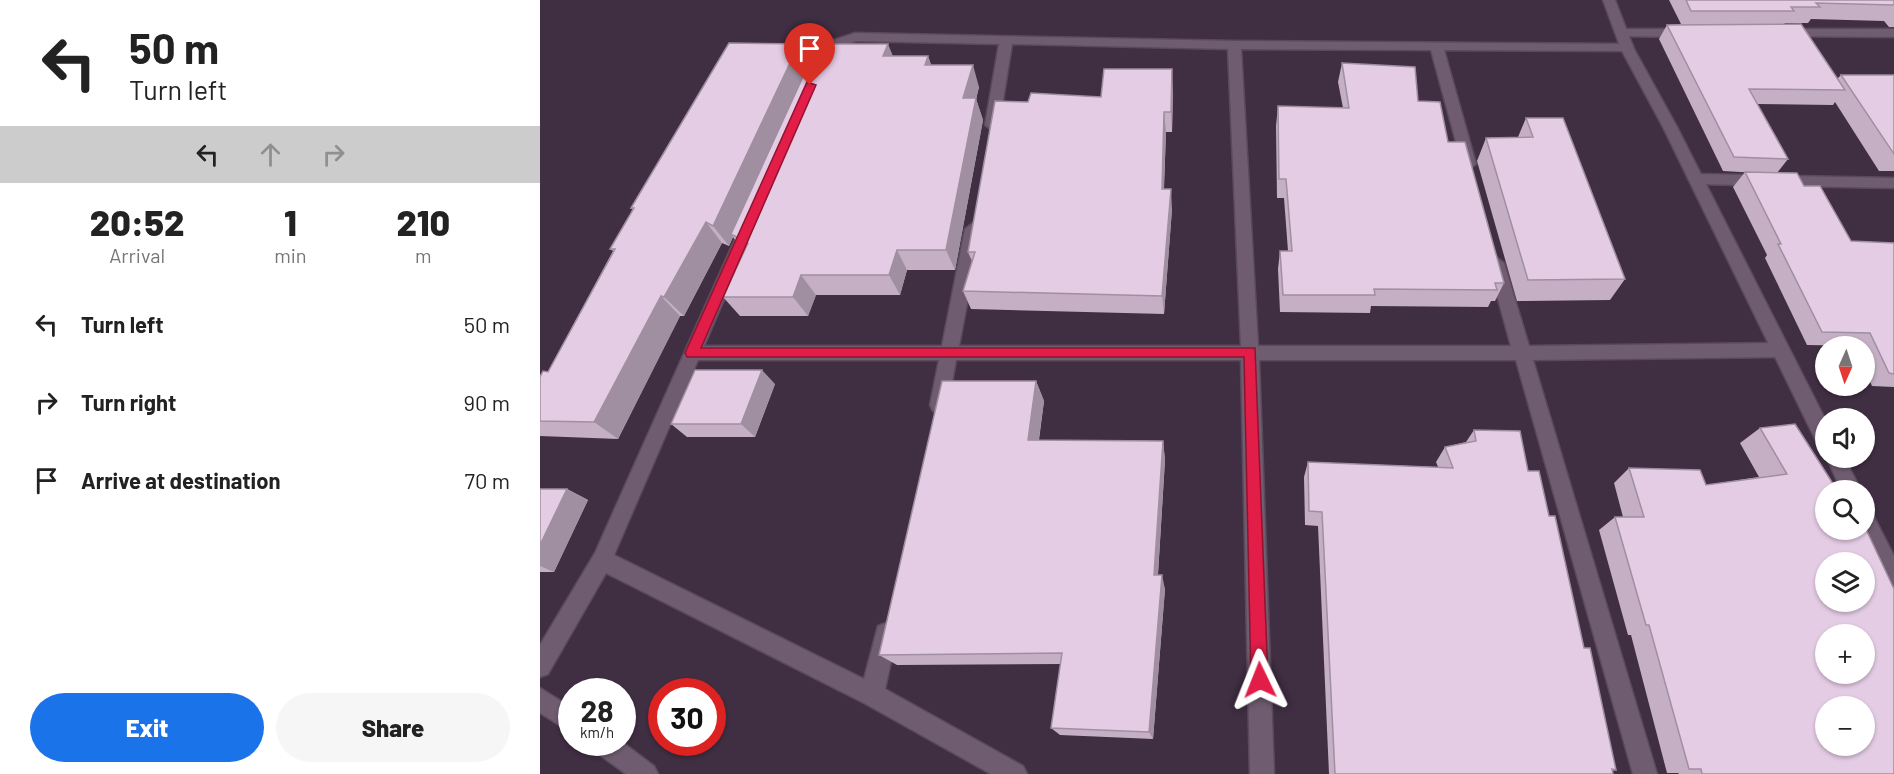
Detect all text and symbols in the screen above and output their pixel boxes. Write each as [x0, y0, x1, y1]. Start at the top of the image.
text: 50 m [129, 22, 219, 72]
pin [784, 23, 835, 85]
icon: left [30, 24, 108, 102]
icon: arrive [793, 32, 826, 65]
text: Turn left [129, 73, 227, 105]
icon: left [191, 138, 224, 171]
icon: ahead [254, 138, 287, 171]
icon: right [317, 138, 350, 171]
text: 20:52 [90, 200, 184, 243]
text: 1 [284, 200, 297, 243]
text: 210 [396, 200, 450, 243]
text: Arrival [109, 243, 165, 267]
text: min [274, 243, 307, 267]
text: m [415, 243, 432, 267]
icon: left [30, 308, 63, 341]
text: Turn left [81, 311, 164, 337]
text: 50 m [464, 311, 510, 337]
north arrow [1815, 336, 1875, 396]
map controls [1815, 336, 1875, 756]
icon: right [30, 386, 63, 419]
text: Turn right [81, 389, 176, 415]
text: 90 m [464, 389, 510, 415]
button: sound [1815, 408, 1875, 468]
icon: arrive [30, 464, 63, 497]
text: Arrive at destination [81, 467, 280, 493]
text: 70 m [465, 467, 510, 493]
button: search [1815, 480, 1875, 540]
button: layers [1815, 552, 1875, 612]
button: + [1815, 624, 1875, 684]
position arrow [1228, 648, 1292, 712]
speed limit sign: 30 [648, 678, 726, 756]
text: 28 [580, 692, 614, 728]
button: Exit [30, 693, 264, 762]
button: Share [276, 693, 510, 762]
button: − [1815, 696, 1875, 756]
text: km/h [580, 723, 614, 741]

